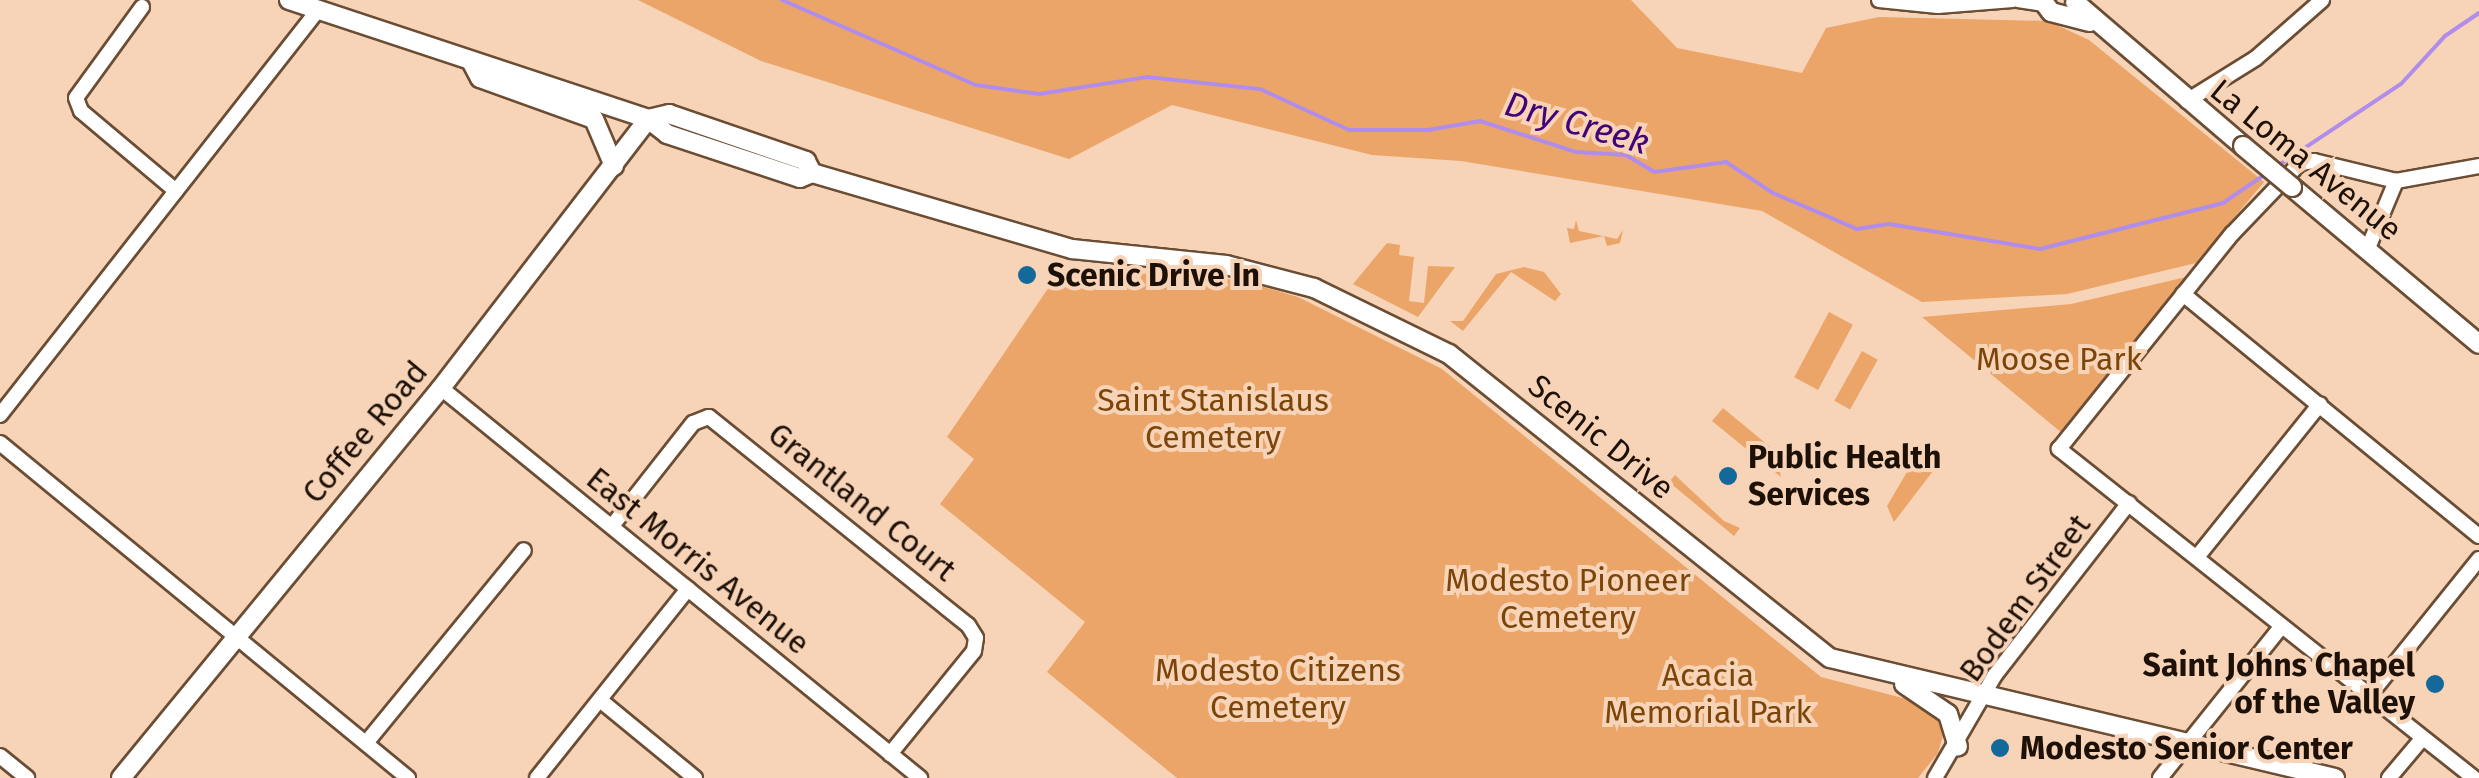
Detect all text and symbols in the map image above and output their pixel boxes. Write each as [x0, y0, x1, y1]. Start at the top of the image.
street label: La Loma Avenue [2203, 71, 2409, 249]
water label: Dry Creek [1500, 82, 1654, 164]
place label: Scenic Drive In [1047, 256, 1260, 294]
marker: Scenic Drive In [1016, 264, 1038, 286]
park label: Moose Park [1976, 340, 2142, 378]
street label: Coffee Road [294, 353, 436, 511]
street label: Scenic Drive [1520, 367, 1682, 507]
park label: Saint Stanislaus Cemetery [1097, 382, 1329, 457]
street label: Grantland Court [760, 415, 964, 589]
place label: Public Health Services [1748, 439, 1941, 514]
street label: East Morris Avenue [579, 459, 817, 663]
marker: Public Health Services [1717, 465, 1739, 487]
street label: Bodem Street [1951, 507, 2099, 689]
park label: Modesto Pioneer Cemetery [1445, 562, 1691, 637]
place label: Saint Johns Chapel of the Valley [2143, 647, 2415, 722]
park label: Modesto Citizens Cemetery [1155, 652, 1401, 727]
park label: Acacia Memorial Park [1604, 657, 1812, 732]
marker: Saint Johns Chapel of the Valley [2424, 673, 2446, 695]
place label: Modesto Senior Center [2020, 729, 2353, 767]
marker: Modesto Senior Center [1989, 737, 2011, 759]

